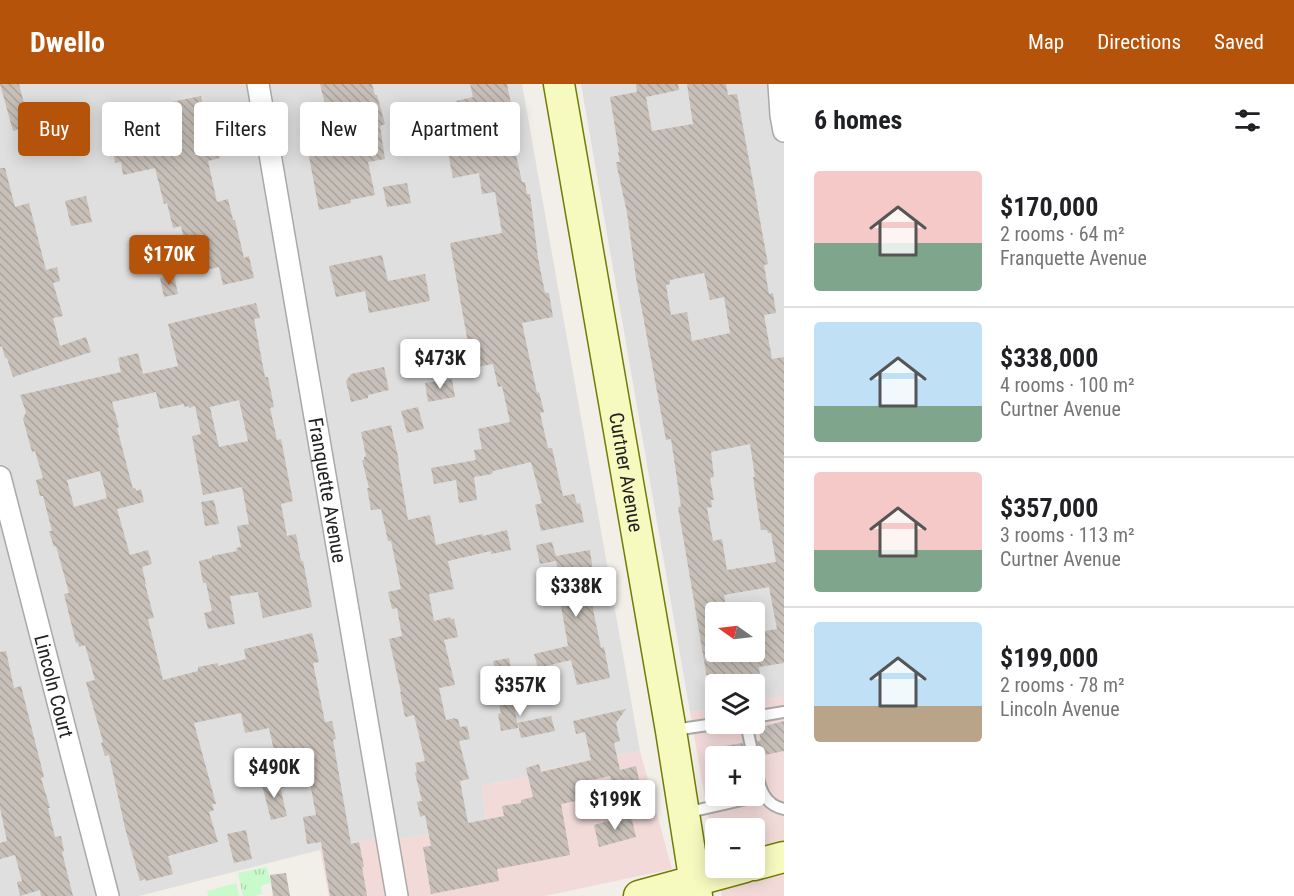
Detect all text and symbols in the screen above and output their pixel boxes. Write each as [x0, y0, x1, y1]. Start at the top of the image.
text: Dwello [30, 26, 105, 59]
text: Map [1028, 30, 1064, 54]
text: Directions [1097, 30, 1181, 54]
text: Saved [1214, 30, 1264, 54]
chip: Buy [18, 102, 90, 156]
chip: Rent [102, 102, 182, 156]
chip: Filters [194, 102, 288, 156]
chip: New [300, 102, 378, 156]
chip: Apartment [390, 102, 520, 156]
icon: filters [1231, 104, 1264, 137]
text: 6 homes [814, 105, 902, 135]
text: $170,000 [1000, 192, 1098, 222]
icon: home [862, 195, 934, 267]
text: 2 rooms · 64 m² [1000, 222, 1125, 246]
pin: $170K [127, 235, 211, 286]
text: $170K [143, 242, 195, 266]
text: Franquette Avenue [1000, 246, 1147, 270]
pin: $473K [398, 339, 482, 390]
text: $338,000 [1000, 343, 1098, 373]
text: $473K [414, 346, 466, 370]
icon: home [862, 346, 934, 418]
text: 4 rooms · 100 m² [1000, 373, 1135, 397]
text: Curtner Avenue [1000, 397, 1121, 421]
street label: Curtner Avenue [604, 411, 648, 534]
street label: Franquette Avenue [303, 416, 352, 564]
text: $357,000 [1000, 493, 1098, 523]
icon: home [862, 496, 934, 568]
text: 3 rooms · 113 m² [1000, 523, 1135, 547]
text: Curtner Avenue [1000, 547, 1121, 571]
pin: $338K [534, 567, 618, 618]
text: $338K [550, 574, 602, 598]
north arrow [705, 602, 765, 662]
map controls [705, 602, 765, 878]
street label: Lincoln Court [29, 632, 79, 740]
text: $199,000 [1000, 643, 1098, 673]
icon: home [862, 646, 934, 718]
pin: $357K [478, 666, 562, 717]
text: $357K [494, 673, 546, 697]
text: 2 rooms · 78 m² [1000, 673, 1125, 697]
button: layers [705, 674, 765, 734]
text: Lincoln Avenue [1000, 697, 1120, 721]
button: + [705, 746, 765, 806]
pin: $490K [232, 748, 316, 799]
text: $490K [248, 755, 300, 779]
pin: $199K [573, 780, 657, 831]
text: $199K [589, 787, 641, 811]
button: − [705, 818, 765, 878]

